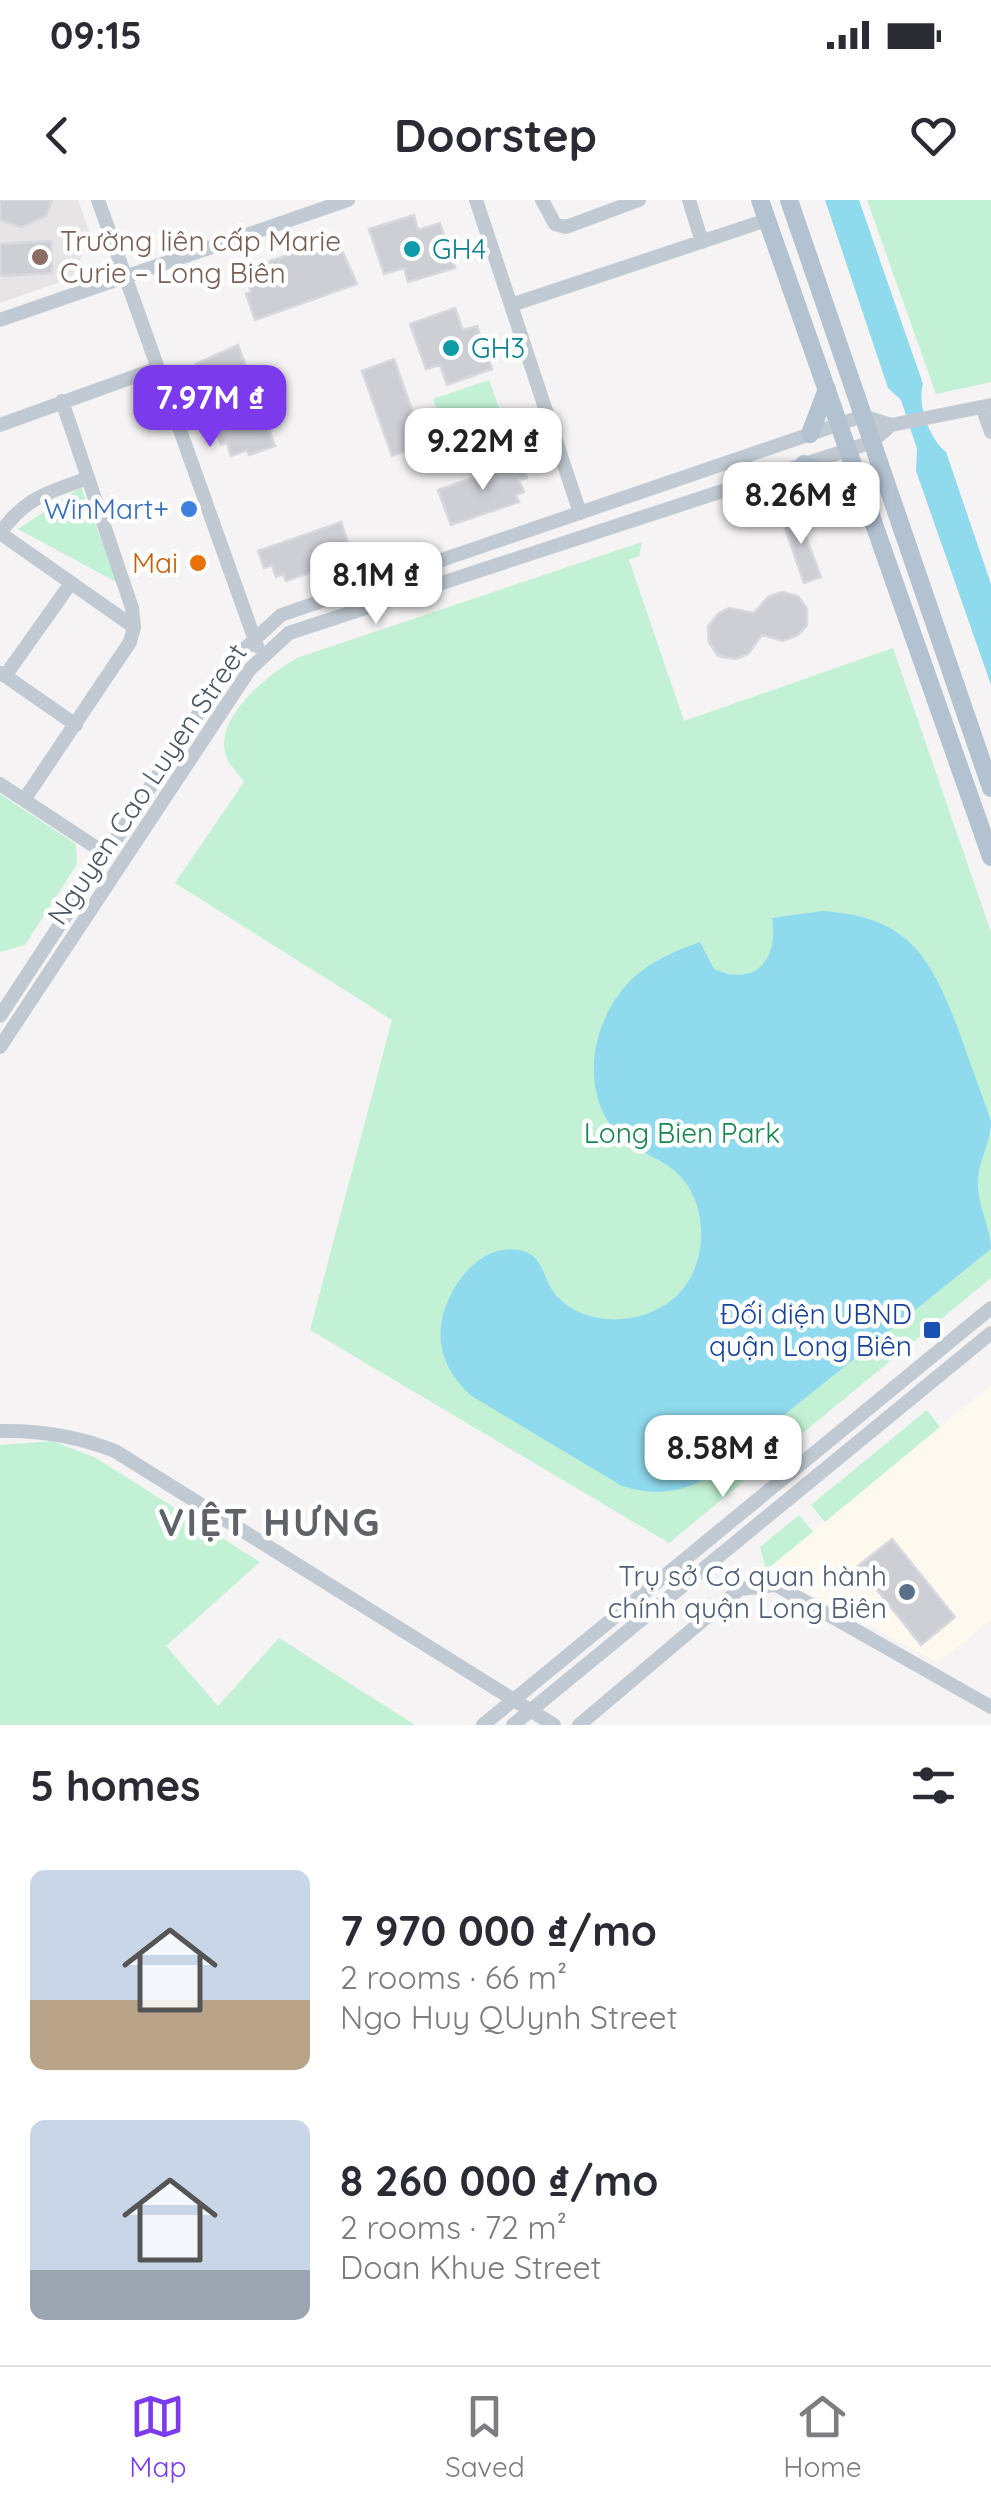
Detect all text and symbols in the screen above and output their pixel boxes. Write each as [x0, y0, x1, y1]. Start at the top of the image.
text: 09:15 [50, 11, 142, 59]
text: Doorstep [394, 107, 597, 163]
icon: back [30, 108, 85, 163]
icon: heart [906, 108, 961, 163]
place label: Trường liên cấp Marie Curie – Long Biên [60, 223, 341, 290]
place label: GH4 [432, 231, 486, 266]
marker: GH4 [401, 238, 423, 260]
marker: Trường liên cấp Marie Curie – Long Biên [29, 246, 51, 268]
place label: GH3 [471, 330, 525, 365]
marker: GH3 [440, 337, 462, 359]
pin: 7.97M ₫ [118, 365, 302, 450]
text: 7.97M ₫ [155, 377, 265, 417]
pin: 9.22M ₫ [391, 408, 575, 493]
text: 9.22M ₫ [427, 420, 539, 460]
pin: 8.26M ₫ [709, 462, 893, 547]
text: 8.26M ₫ [745, 474, 857, 514]
place label: WinMart+ [44, 491, 169, 526]
marker: WinMart+ [178, 498, 200, 520]
pin: 8.1M ₫ [295, 542, 457, 627]
place label: Mai [132, 545, 178, 580]
marker: Mai [187, 552, 209, 574]
text: 8.1M ₫ [332, 554, 420, 594]
street label: Nguyen Cao Luyen Street [39, 636, 254, 931]
park label: Long Bien Park [584, 1115, 780, 1150]
place label: Đối diện UBND quận Long Biên [709, 1296, 912, 1363]
marker: Đối diện UBND quận Long Biên [921, 1319, 943, 1341]
pin: 8.58M ₫ [631, 1415, 815, 1500]
text: 8.58M ₫ [667, 1427, 779, 1467]
district label: VIỆT HƯNG [158, 1498, 382, 1546]
place label: Trụ sở Cơ quan hành chính quận Long Biên [608, 1558, 887, 1625]
marker: Trụ sở Cơ quan hành chính quận Long Biên [896, 1581, 918, 1603]
icon: filters [906, 1758, 961, 1813]
text: 5 homes [30, 1759, 201, 1812]
text: 7 970 000 ₫/mo [340, 1904, 657, 1957]
icon: home [110, 1910, 230, 2030]
text: 2 rooms · 66 m² [340, 1957, 567, 1997]
text: Ngo Huy QUynh Street [340, 1997, 678, 2037]
text: 8 260 000 ₫/mo [340, 2154, 659, 2207]
icon: home [110, 2160, 230, 2280]
text: 2 rooms · 72 m² [340, 2207, 567, 2247]
text: Doan Khue Street [340, 2247, 601, 2287]
tab: Map [129, 2389, 186, 2484]
tab: Saved [445, 2389, 525, 2484]
tab: Home [783, 2389, 862, 2484]

